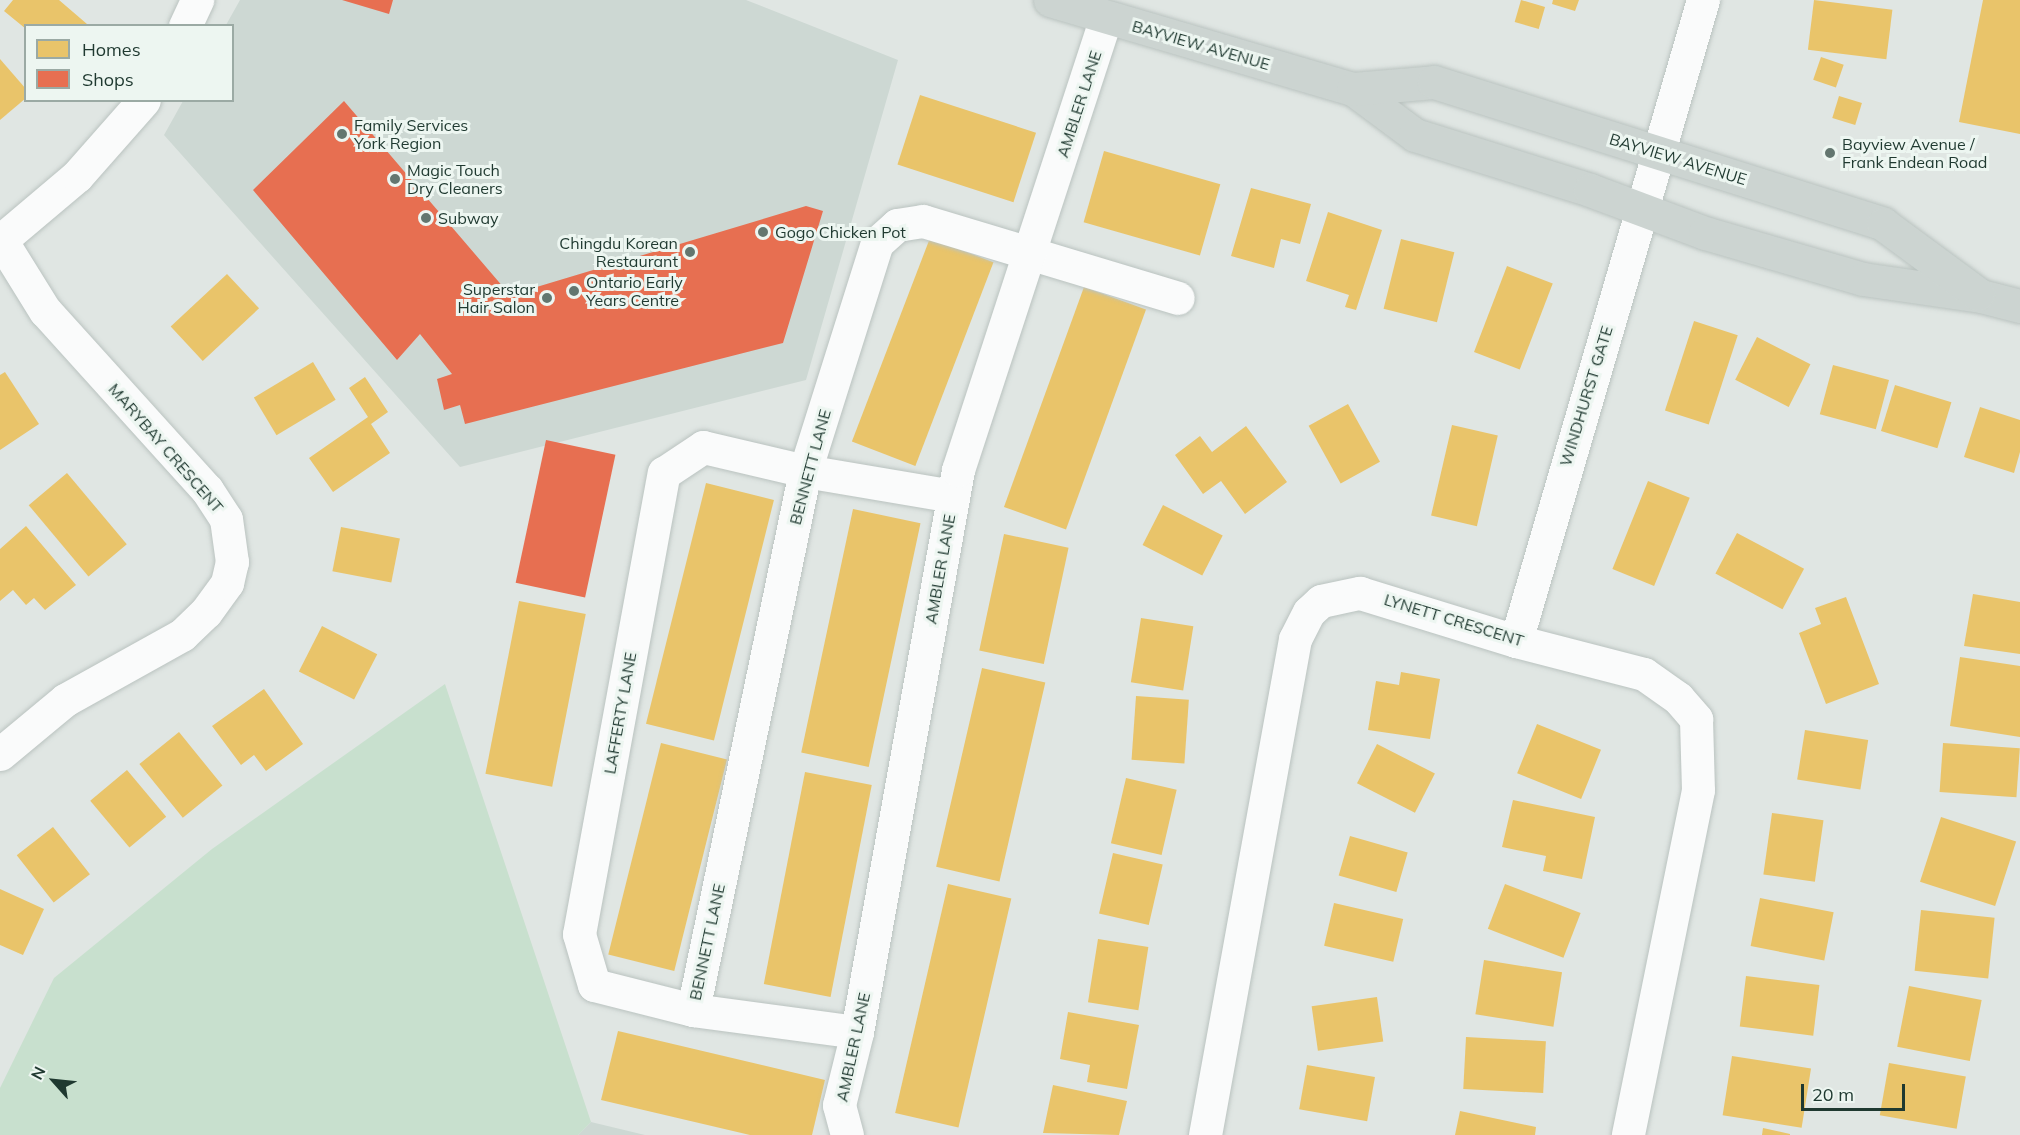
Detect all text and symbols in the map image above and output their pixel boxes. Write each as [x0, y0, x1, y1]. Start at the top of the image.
street label: BAYVIEW AVENUE [1130, 16, 1272, 74]
legend [24, 24, 234, 102]
text: Homes [82, 38, 141, 61]
street label: AMBLER LANE [1053, 48, 1105, 160]
text: Shops [82, 68, 134, 91]
place label: Family Services York Region [354, 115, 468, 153]
marker: Family Services York Region [335, 127, 349, 141]
street label: BAYVIEW AVENUE [1607, 129, 1749, 189]
place label: Bayview Avenue / Frank Endean Road [1842, 134, 1987, 172]
marker: Bayview Avenue / Frank Endean Road [1823, 146, 1837, 160]
place label: Magic Touch Dry Cleaners [407, 160, 503, 198]
marker: Magic Touch Dry Cleaners [388, 172, 402, 186]
place label: Subway [438, 208, 498, 228]
marker: Subway [419, 211, 433, 225]
place label: Gogo Chicken Pot [775, 222, 906, 242]
marker: Gogo Chicken Pot [756, 225, 770, 239]
place label: Chingdu Korean Restaurant [559, 233, 678, 271]
marker: Chingdu Korean Restaurant [683, 245, 697, 259]
place label: Ontario Early Years Centre [586, 272, 683, 310]
place label: Superstar Hair Salon [457, 279, 535, 317]
marker: Ontario Early Years Centre [567, 284, 581, 298]
marker: Superstar Hair Salon [540, 291, 554, 305]
street label: WINDHURST GATE [1556, 324, 1616, 468]
street label: MARYBAY CRESCENT [105, 379, 227, 517]
street label: BENNETT LANE [785, 407, 835, 527]
street label: AMBLER LANE [921, 513, 959, 625]
street label: LYNETT CRESCENT [1382, 590, 1526, 650]
street label: LAFFERTY LANE [600, 651, 640, 775]
street label: BENNETT LANE [685, 882, 729, 1002]
street label: AMBLER LANE [832, 991, 874, 1103]
north arrow [24, 1051, 84, 1111]
text: N [26, 1063, 50, 1083]
scale bar [1804, 1072, 1908, 1110]
text: 20 m [1812, 1083, 1854, 1106]

